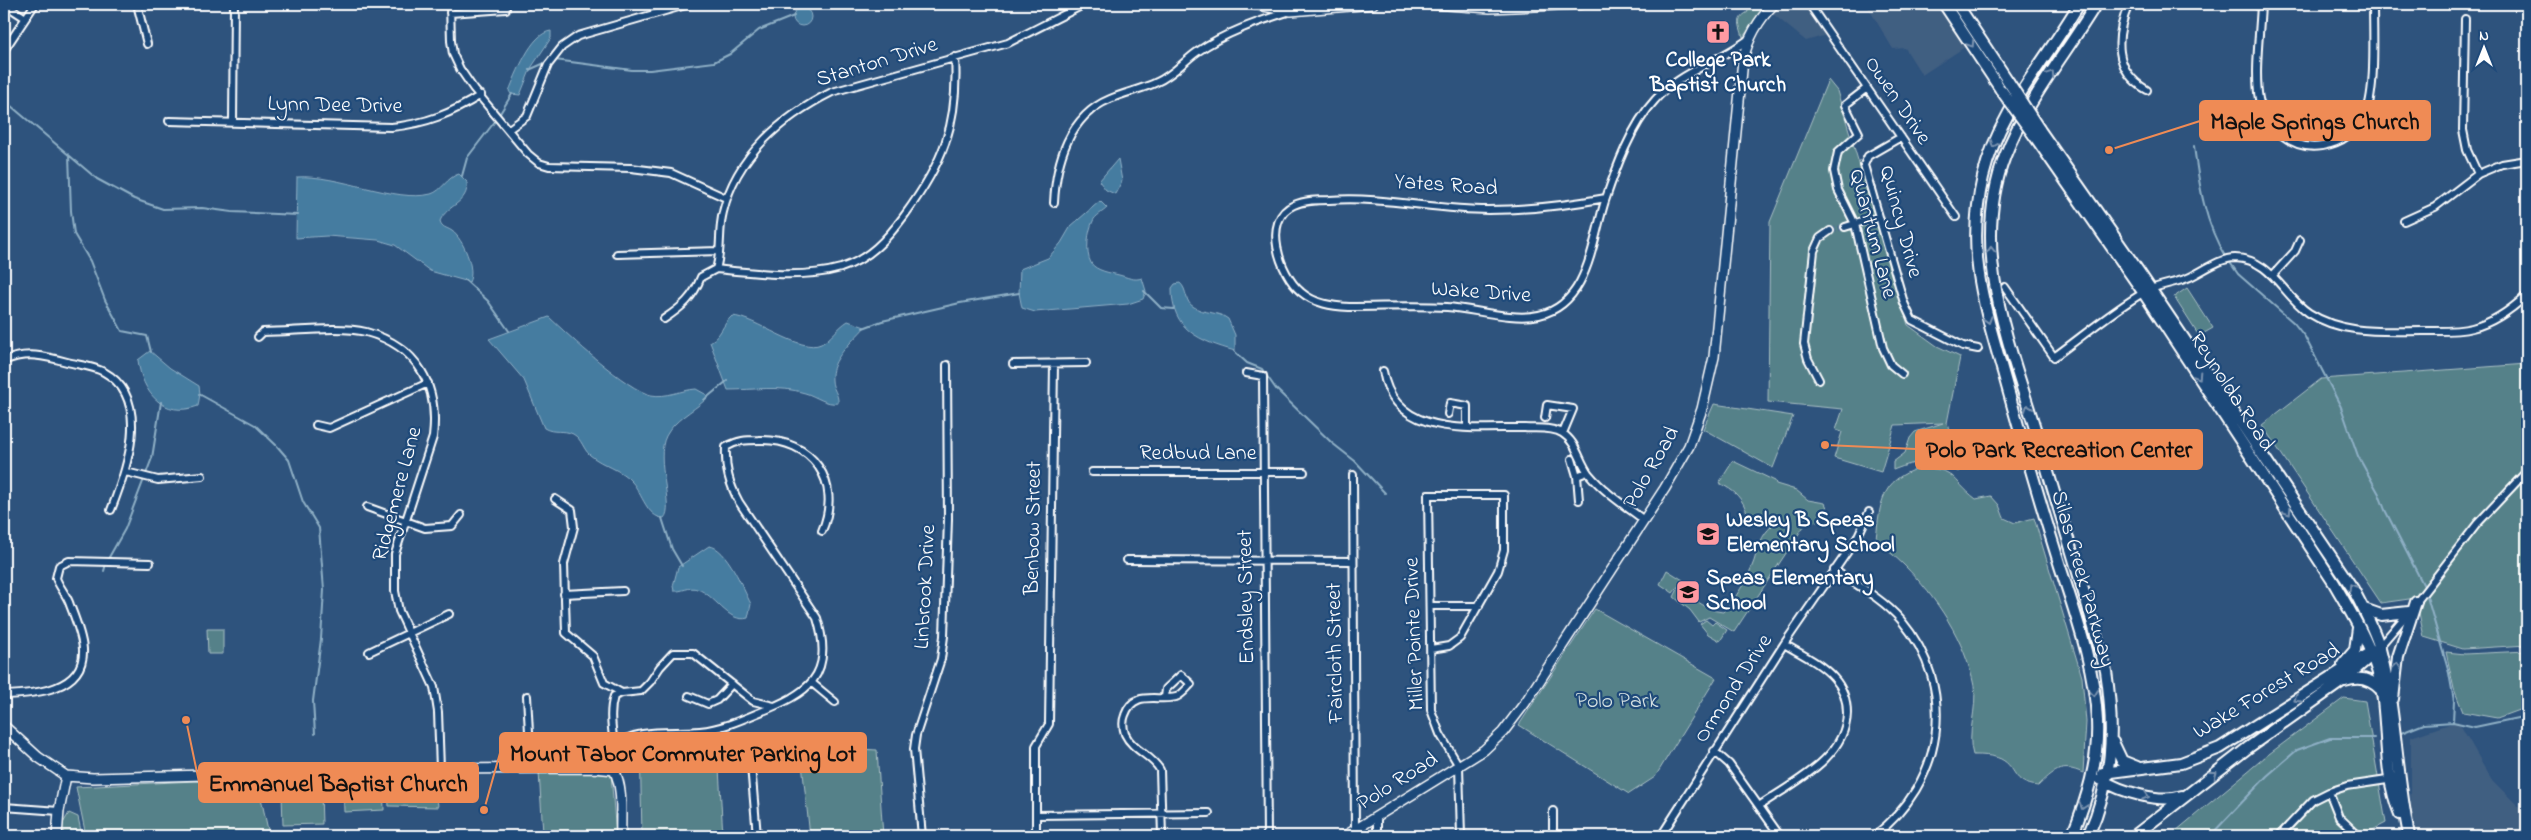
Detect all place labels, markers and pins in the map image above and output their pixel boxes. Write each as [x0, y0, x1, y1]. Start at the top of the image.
church icon: College Park Baptist Church [1705, 19, 1731, 45]
place label: College Park Baptist Church [1649, 45, 1786, 102]
callout: Maple Springs Church [2200, 101, 2430, 140]
callout: Polo Park Recreation Center [1916, 430, 2202, 469]
place label: Wesley B Speas Elementary School [1726, 505, 1895, 563]
school or university icon: Wesley B Speas Elementary School [1695, 521, 1721, 547]
place label: Speas Elementary School [1706, 563, 1874, 620]
school or university icon: Speas Elementary School [1675, 579, 1701, 605]
callout: Mount Tabor Commuter Parking Lot [500, 733, 866, 772]
callout: Emmanuel Baptist Church [199, 763, 478, 802]

